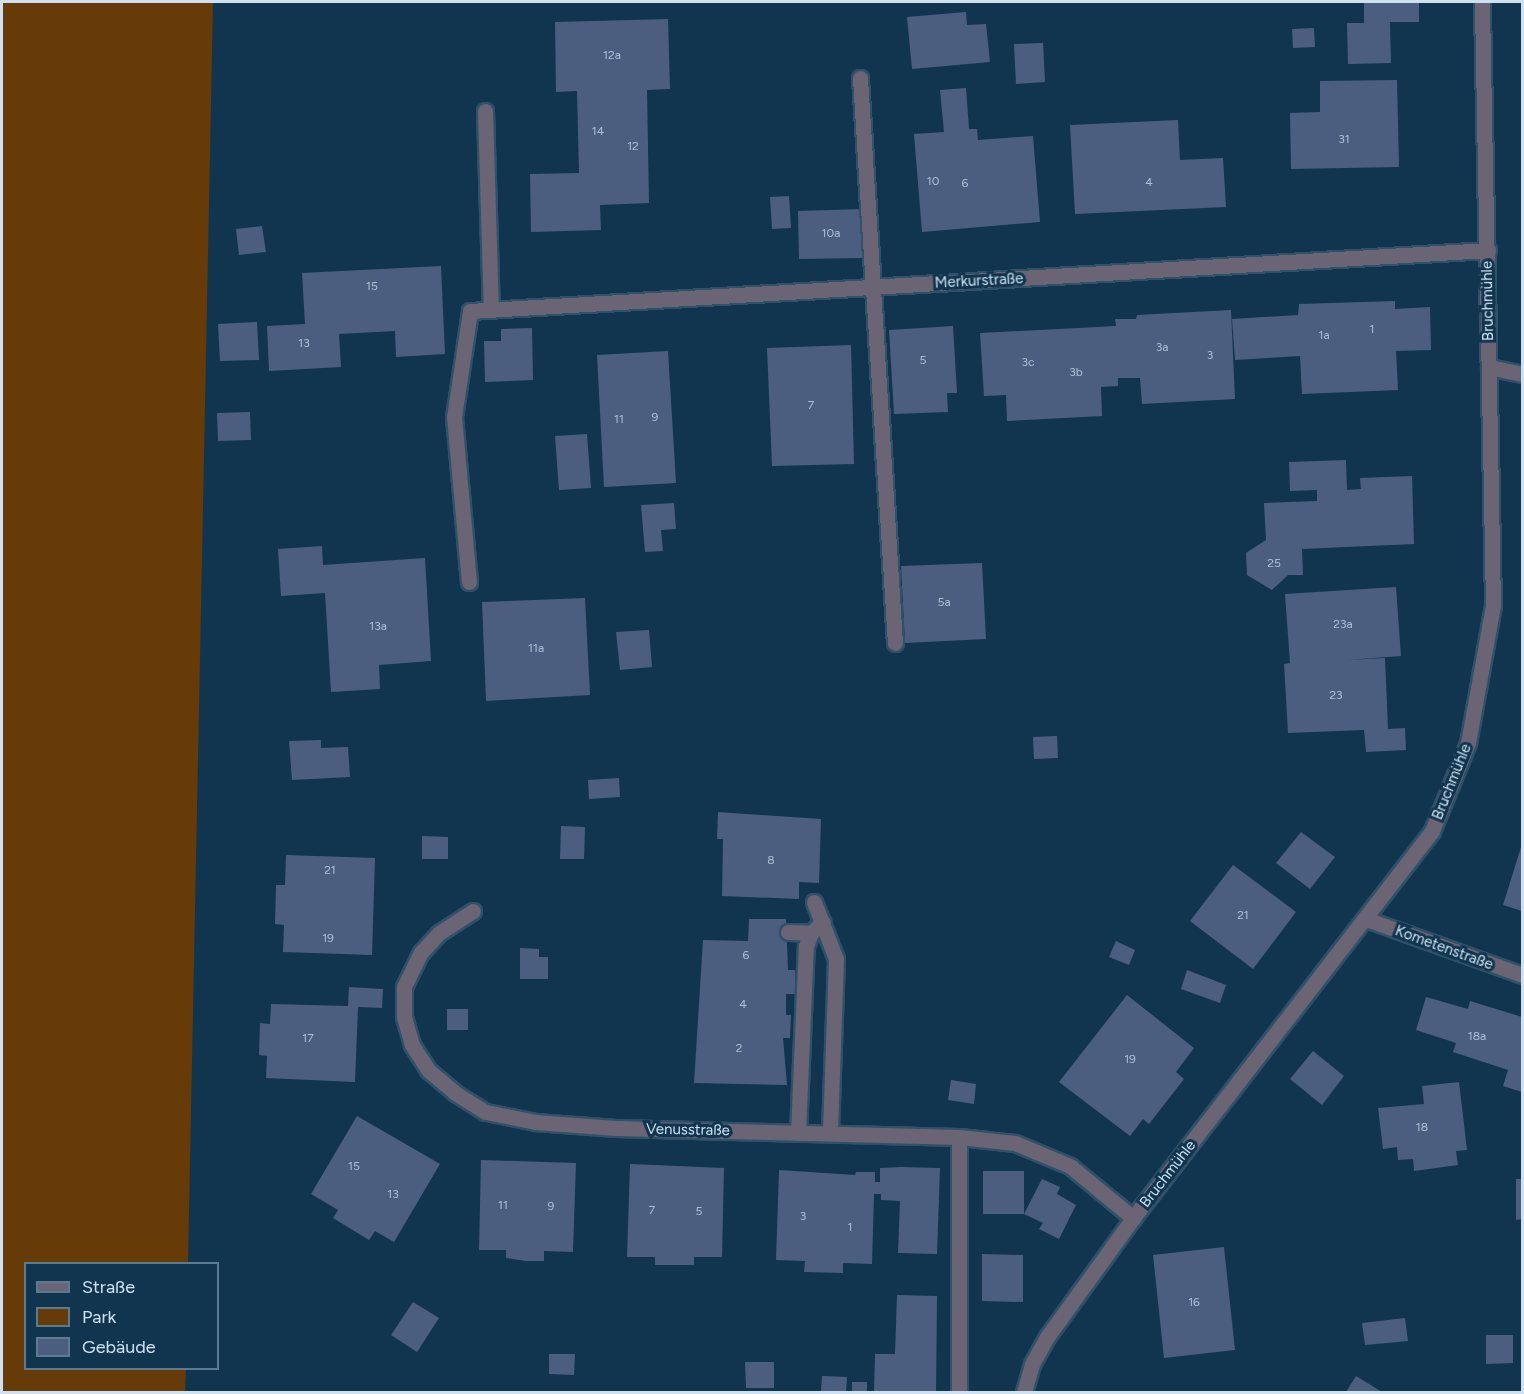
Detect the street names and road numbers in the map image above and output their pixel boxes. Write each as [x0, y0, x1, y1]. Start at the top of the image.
street label: Bruchmühle [1478, 261, 1498, 341]
street label: Merkurstraße [934, 270, 1024, 292]
street label: Bruchmühle [1429, 742, 1475, 822]
street label: Kometenstraße [1393, 922, 1495, 974]
street label: Venusstraße [646, 1120, 730, 1140]
street label: Bruchmühle [1136, 1137, 1200, 1211]

